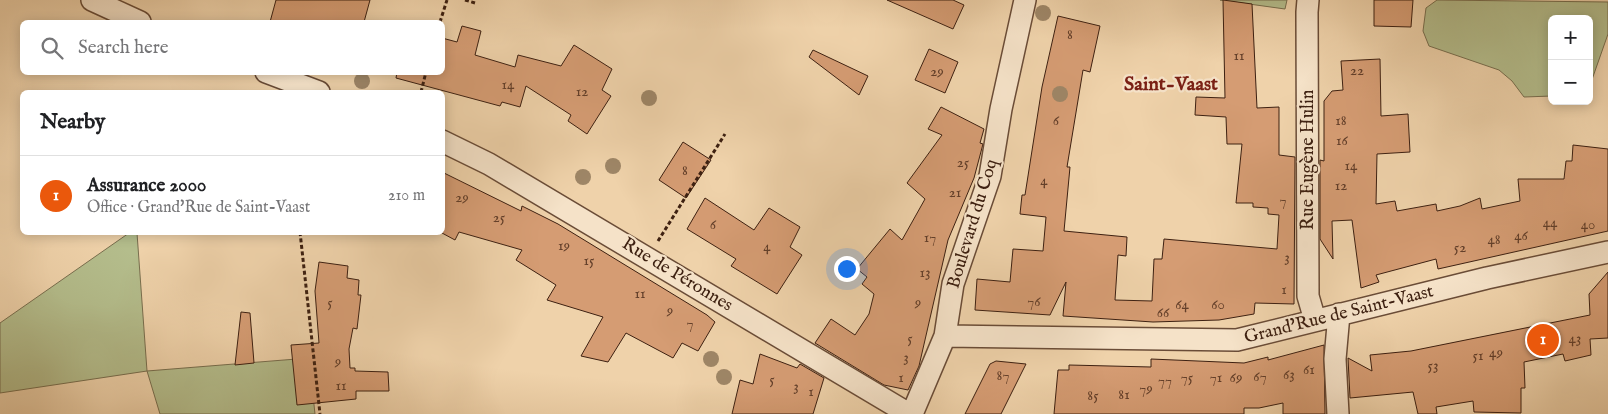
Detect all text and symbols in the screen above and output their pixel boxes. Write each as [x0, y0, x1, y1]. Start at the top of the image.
map controls [1548, 15, 1593, 105]
button: + [1548, 15, 1593, 60]
search box [20, 20, 445, 75]
house number: 8 [1067, 25, 1073, 44]
icon: search [38, 34, 66, 62]
text: Search here [78, 36, 169, 60]
house number: 11 [1233, 46, 1245, 65]
button: − [1548, 60, 1593, 105]
house number: 22 [1350, 61, 1364, 80]
house number: 29 [930, 62, 944, 81]
district label: Saint-Vaast [1124, 72, 1218, 97]
house number: 14 [502, 75, 515, 94]
house number: 12 [576, 82, 588, 101]
street label: Rue Eugène Hulin [1297, 89, 1320, 230]
text: Nearby [40, 109, 105, 136]
house number: 6 [1053, 111, 1060, 130]
house number: 18 [1335, 111, 1347, 130]
house number: 16 [1336, 131, 1349, 150]
house number: 25 [957, 153, 970, 172]
street label: Boulevard du Coq [942, 155, 1004, 292]
house number: 14 [1345, 156, 1358, 175]
house number: 8 [682, 161, 688, 180]
house number: 4 [1040, 171, 1048, 190]
text: Assurance 2000 [87, 174, 206, 198]
house number: 12 [1335, 176, 1347, 195]
house number: 21 [949, 183, 961, 202]
text: 1 [53, 186, 59, 206]
text: 210 m [388, 186, 425, 206]
house number: 29 [455, 188, 469, 207]
house number: 7 [1279, 191, 1287, 210]
text: Office · Grand'Rue de Saint-Vaast [87, 198, 310, 218]
house number: 25 [493, 208, 506, 227]
house number: 44 [1543, 213, 1558, 232]
house number: 6 [710, 215, 717, 234]
house number: 40 [1581, 215, 1595, 234]
house number: 46 [1514, 226, 1529, 245]
house number: 17 [924, 228, 936, 247]
house number: 48 [1487, 230, 1501, 249]
street label: Rue de Péronnes [617, 233, 737, 317]
house number: 19 [558, 236, 570, 255]
house number: 4 [763, 237, 771, 256]
house number: 52 [1454, 238, 1466, 257]
house number: 3 [1284, 248, 1290, 267]
house number: 15 [583, 251, 595, 270]
your location [834, 256, 860, 282]
house number: 13 [919, 263, 931, 282]
street label: Grand'Rue de Saint-Vaast [1242, 280, 1436, 350]
house number: 1 [1281, 280, 1287, 299]
house number: 11 [634, 284, 646, 303]
house number: 76 [1027, 292, 1041, 311]
house number: 5 [327, 293, 333, 312]
house number: 9 [914, 293, 921, 312]
house number: 64 [1175, 295, 1189, 314]
house number: 60 [1211, 295, 1225, 314]
house number: 9 [666, 301, 673, 320]
house number: 66 [1157, 303, 1170, 322]
house number: 7 [686, 314, 694, 333]
pin: 1 [1527, 321, 1559, 359]
house number: 5 [907, 329, 913, 348]
house number: 43 [1569, 329, 1581, 348]
house number: 49 [1489, 343, 1503, 362]
house number: 51 [1472, 346, 1484, 365]
house number: 3 [903, 348, 909, 367]
house number: 9 [334, 352, 341, 371]
house number: 53 [1427, 356, 1439, 375]
house number: 61 [1303, 360, 1315, 379]
house number: 63 [1283, 365, 1295, 384]
house number: 87 [997, 366, 1009, 385]
house number: 67 [1253, 367, 1267, 386]
house number: 1 [898, 368, 904, 387]
house number: 75 [1181, 368, 1194, 387]
house number: 71 [1210, 368, 1222, 387]
house number: 69 [1230, 368, 1242, 387]
house number: 5 [769, 370, 775, 389]
house number: 77 [1158, 371, 1172, 390]
house number: 11 [335, 376, 347, 395]
house number: 3 [793, 377, 799, 396]
house number: 79 [1139, 379, 1153, 398]
house number: 1 [808, 382, 814, 401]
house number: 81 [1118, 385, 1130, 404]
house number: 85 [1087, 386, 1099, 405]

